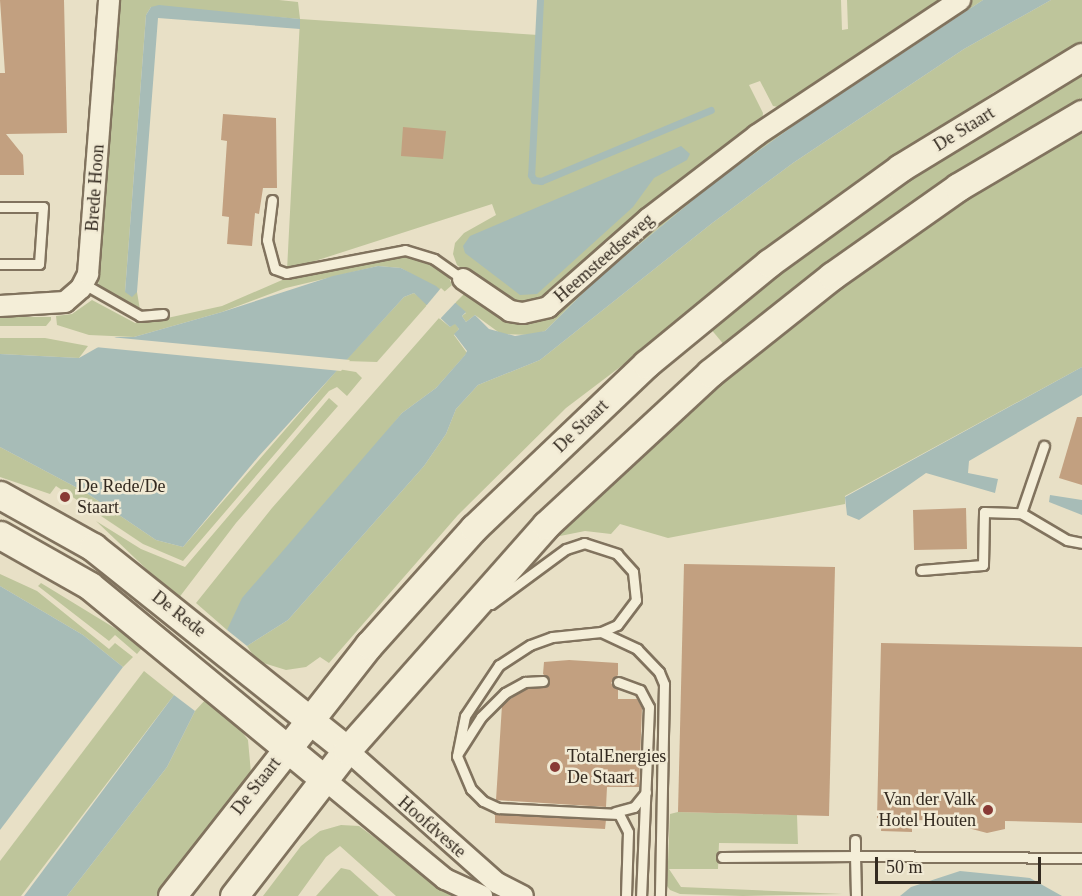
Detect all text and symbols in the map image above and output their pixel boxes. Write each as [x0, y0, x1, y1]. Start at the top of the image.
street label: De Staart [930, 102, 998, 156]
street label: Brede Hoon [81, 144, 109, 232]
street label: Heemsteedseweg [550, 209, 658, 307]
street label: De Staart [549, 395, 613, 457]
place label: De Rede/De Staart [77, 476, 165, 518]
marker: De Rede/De Staart [58, 490, 72, 504]
street label: De Rede [148, 586, 210, 642]
place label: TotalEnergies De Staart [567, 746, 666, 789]
street label: De Staart [227, 753, 285, 819]
marker: TotalEnergies De Staart [548, 760, 562, 774]
place label: Van der Valk Hotel Houten [879, 789, 976, 832]
street label: Hoofdveste [394, 792, 470, 862]
marker: Van der Valk Hotel Houten [981, 803, 995, 817]
scale bar [878, 845, 1044, 883]
text: 50 m [886, 857, 923, 877]

